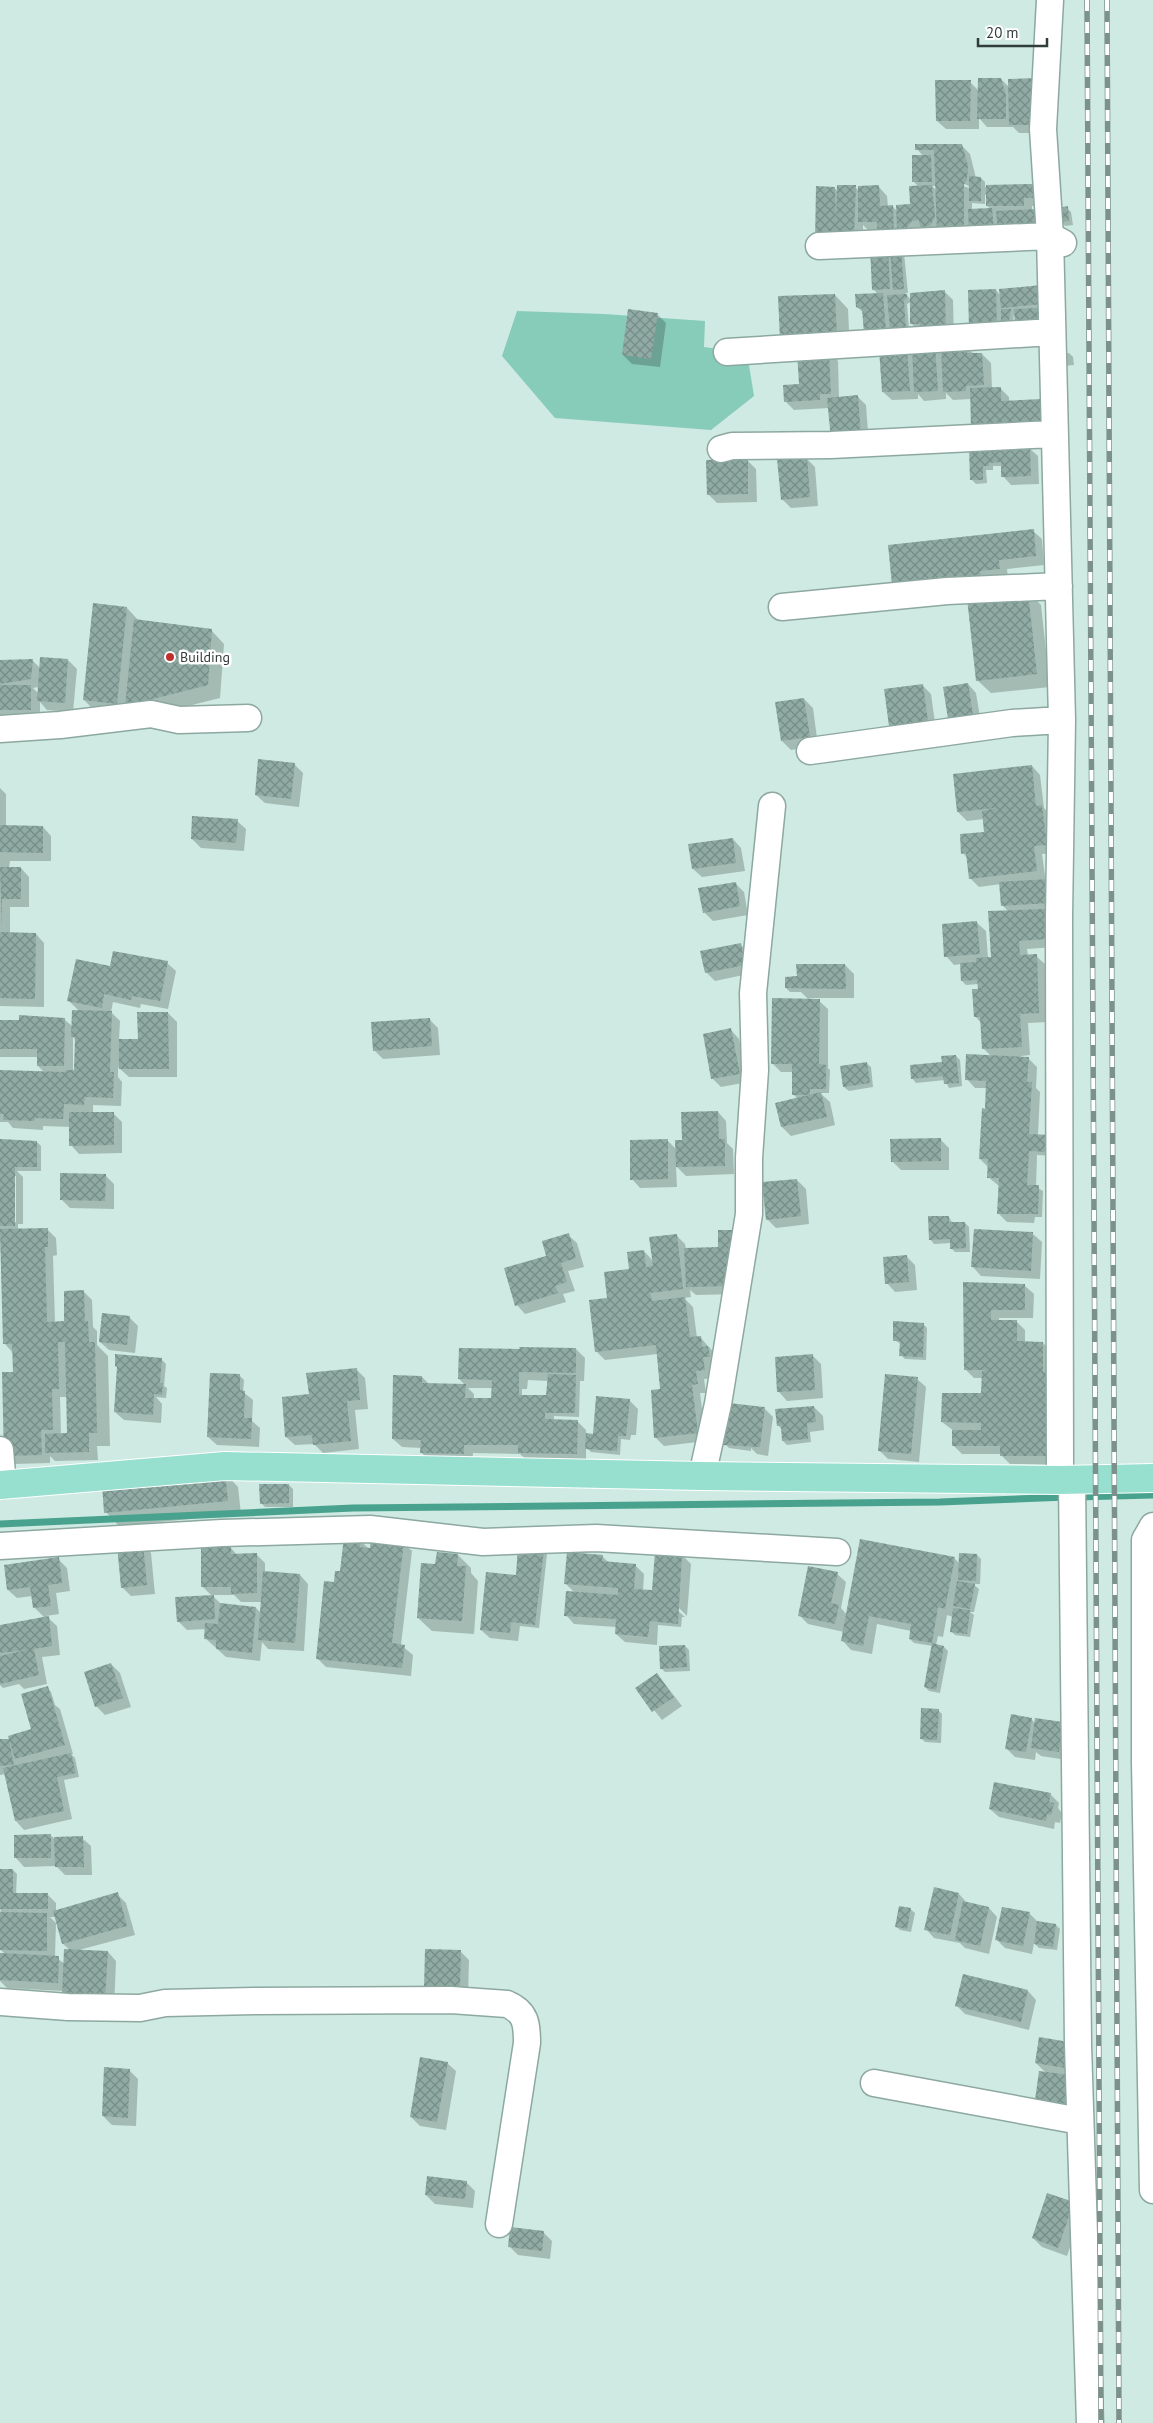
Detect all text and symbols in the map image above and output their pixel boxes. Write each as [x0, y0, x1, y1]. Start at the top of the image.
scale bar [978, 15, 1047, 47]
text: 20 m [986, 23, 1019, 42]
place label: Building [180, 648, 230, 666]
marker: Building [164, 651, 176, 663]

